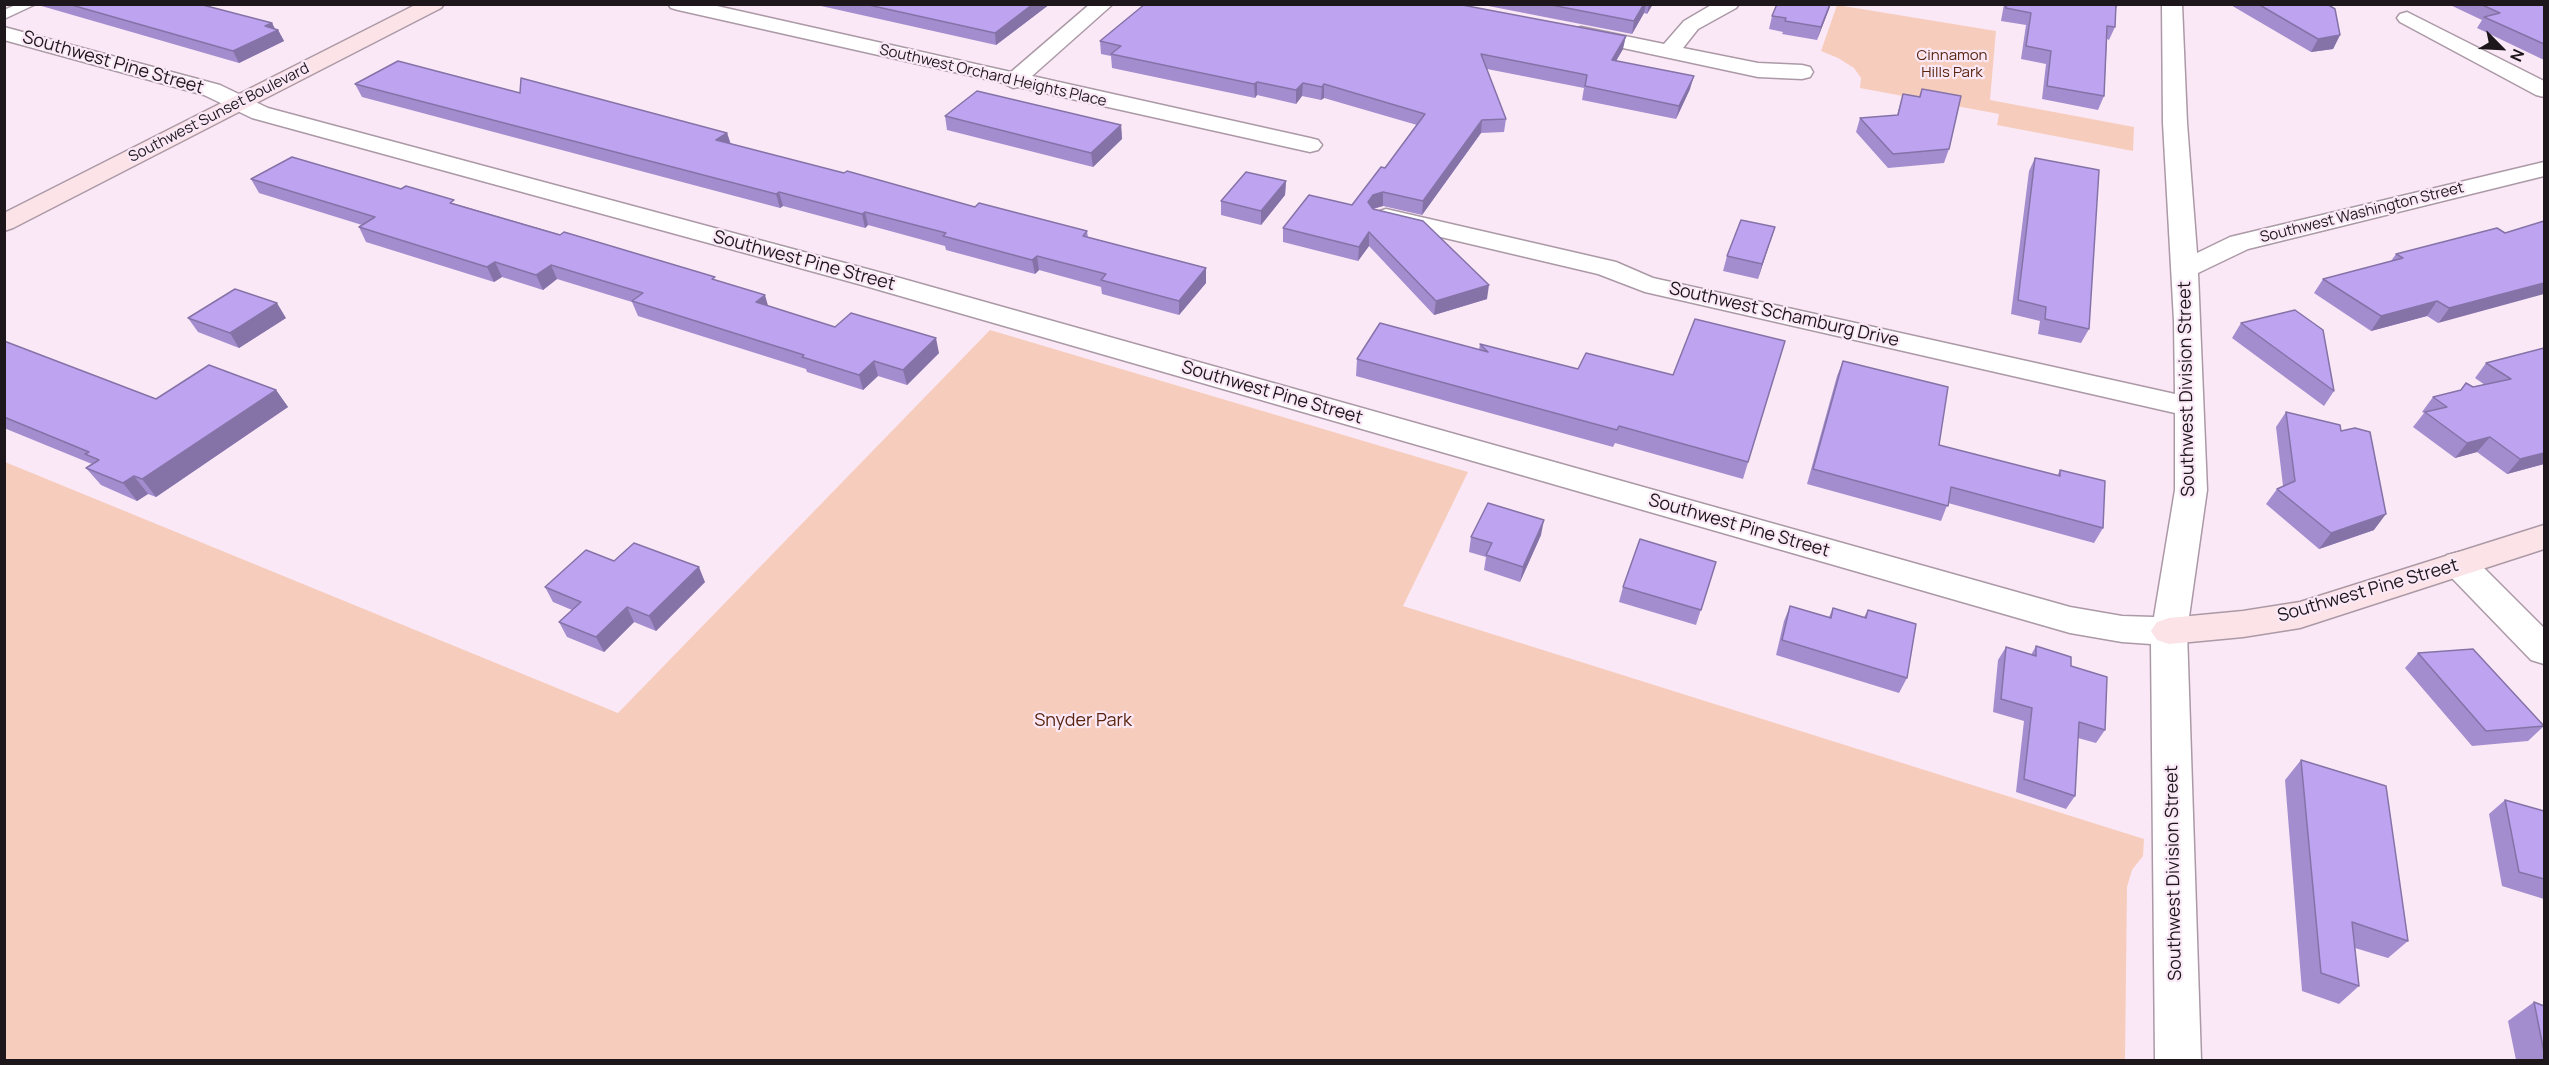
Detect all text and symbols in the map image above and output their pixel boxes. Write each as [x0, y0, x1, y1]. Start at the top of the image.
north arrow [2471, 18, 2531, 78]
street label: Southwest Pine Street [20, 27, 206, 99]
street label: Southwest Orchard Heights Place [878, 41, 1108, 111]
text: N [2505, 46, 2530, 65]
park label: Cinnamon Hills Park [1917, 47, 1987, 82]
street label: Southwest Sunset Boulevard [126, 60, 312, 166]
street label: Southwest Washington Street [2258, 179, 2466, 247]
street label: Southwest Pine Street [711, 226, 897, 296]
street label: Southwest Schamburg Drive [1667, 278, 1901, 352]
street label: Southwest Division Street [2174, 281, 2200, 497]
street label: Southwest Pine Street [1179, 357, 1365, 429]
street label: Southwest Pine Street [1646, 490, 1832, 562]
street label: Southwest Pine Street [2275, 555, 2461, 627]
park label: Snyder Park [1034, 710, 1132, 732]
street label: Southwest Division Street [2161, 765, 2187, 981]

